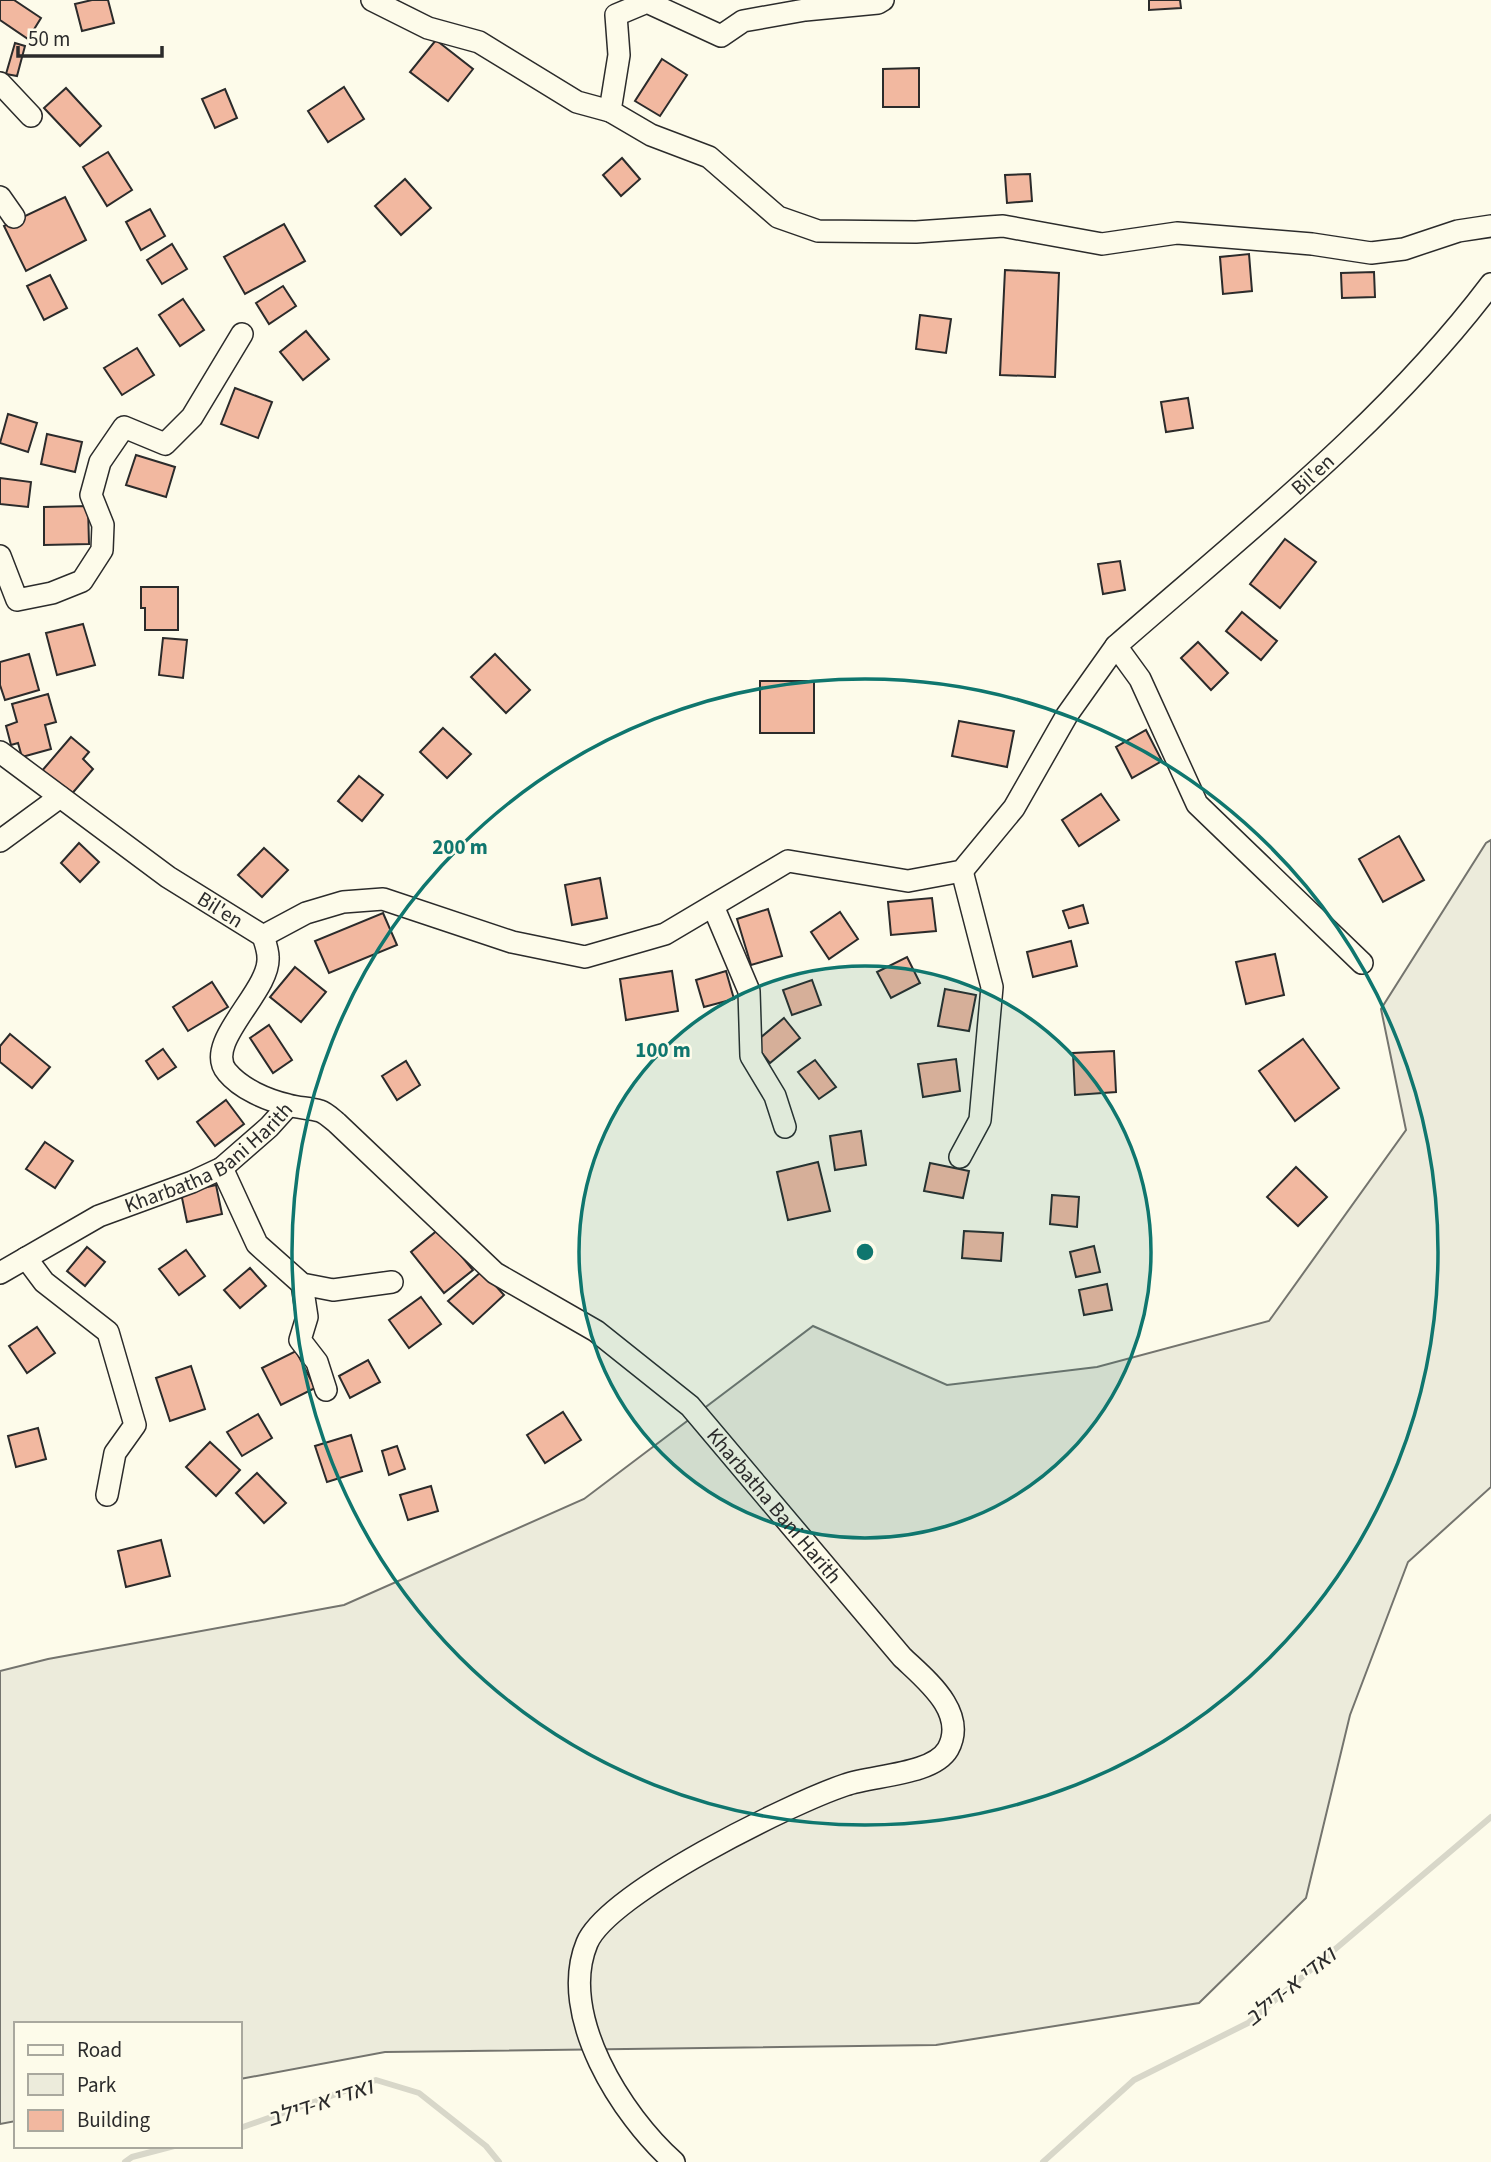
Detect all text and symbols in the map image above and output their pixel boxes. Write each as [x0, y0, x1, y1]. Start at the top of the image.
scale bar [18, 14, 161, 58]
text: 50 m [28, 24, 70, 54]
street label: Bil'en [1284, 447, 1341, 502]
text: 200 m [432, 832, 488, 862]
street label: Bil'en [191, 884, 249, 935]
text: 100 m [635, 1035, 691, 1065]
street label: Kharbatha Bani Harith [120, 1095, 300, 1220]
centre of rings [853, 1240, 877, 1264]
street label: Kharbatha Bani Harith [700, 1421, 849, 1590]
water label: ואדי א-דילב [1237, 1938, 1345, 2034]
legend [14, 2022, 242, 2148]
text: Road [77, 2035, 122, 2065]
water label: ואדי א-דילב [263, 2069, 379, 2135]
text: Park [77, 2070, 117, 2100]
text: Building [77, 2105, 151, 2135]

